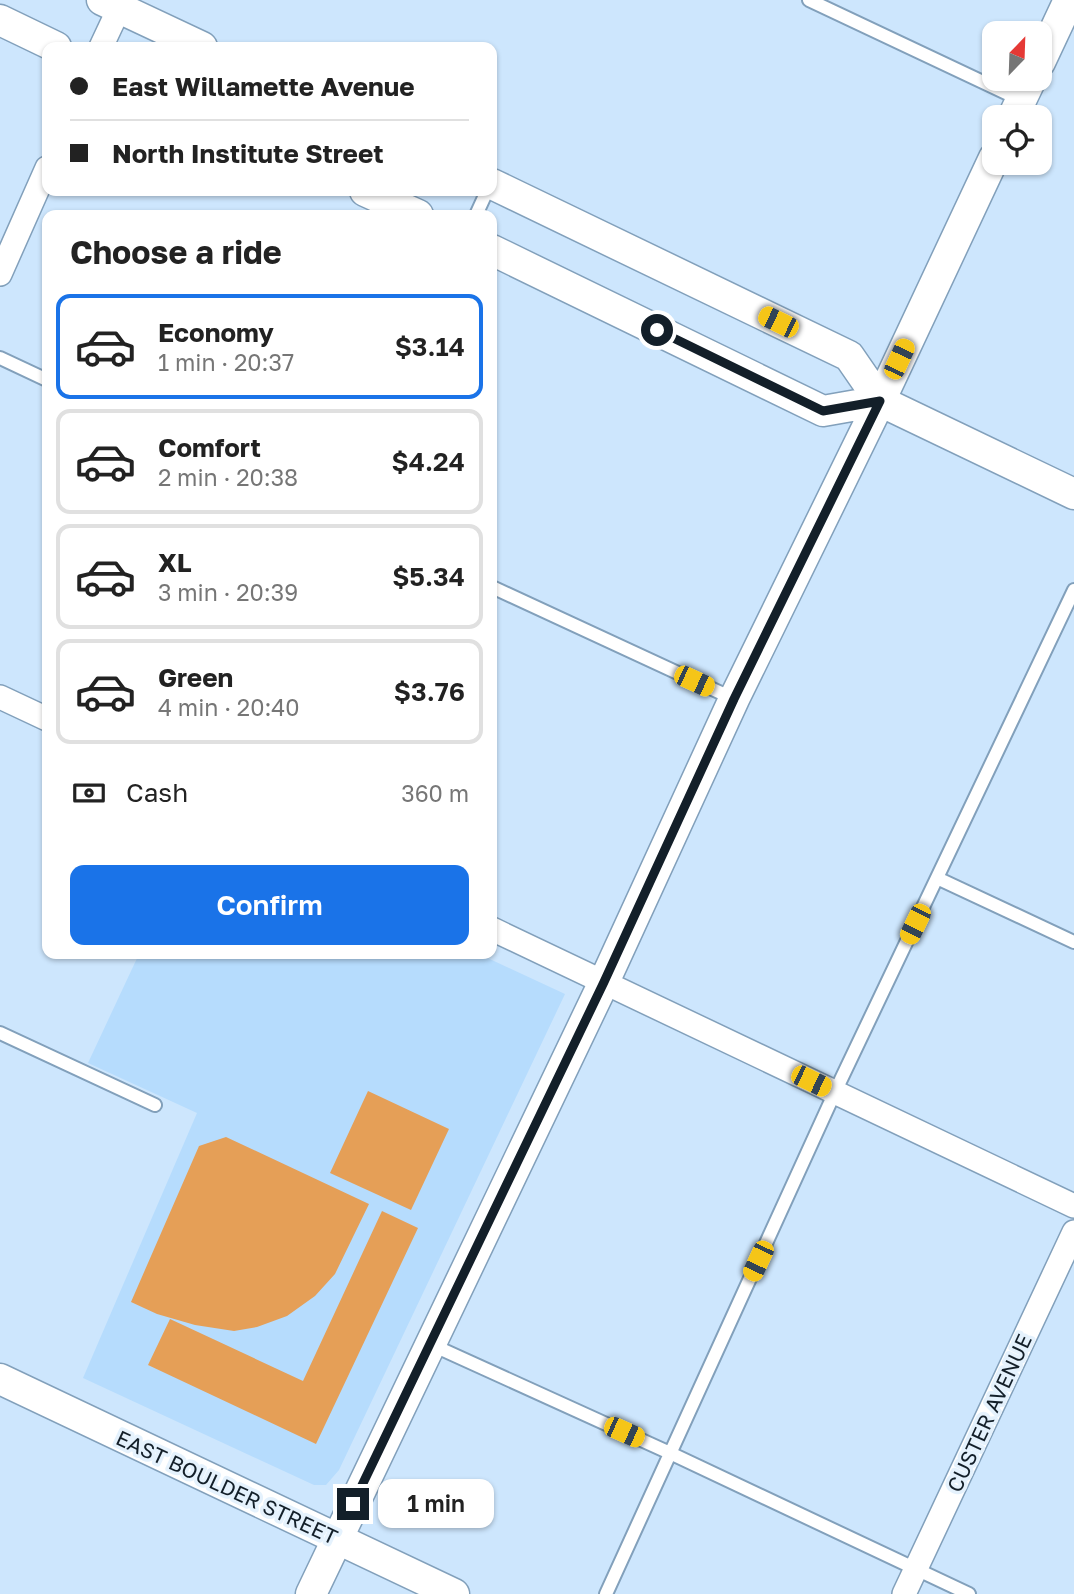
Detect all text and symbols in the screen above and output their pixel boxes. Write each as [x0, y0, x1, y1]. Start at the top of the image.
north arrow [982, 21, 1052, 91]
map controls [982, 21, 1052, 175]
text: East Willamette Avenue [112, 71, 415, 102]
button: locate [982, 105, 1052, 175]
text: North Institute Street [112, 138, 384, 169]
text: Choose a ride [70, 233, 282, 271]
car [755, 303, 802, 341]
route start [641, 314, 673, 346]
icon: car [74, 315, 137, 378]
text: Economy [158, 317, 274, 348]
text: $3.14 [395, 331, 465, 362]
car [881, 336, 918, 382]
text: 1 min · 20:37 [158, 348, 294, 376]
icon: car [74, 430, 137, 493]
text: Comfort [158, 432, 261, 463]
text: $4.24 [392, 446, 465, 477]
text: 2 min · 20:38 [158, 463, 298, 491]
icon: car [74, 545, 137, 608]
text: XL [158, 547, 192, 578]
text: $5.34 [392, 561, 465, 592]
text: 3 min · 20:39 [158, 578, 298, 606]
icon: car [74, 660, 137, 723]
text: Green [158, 662, 233, 693]
car [671, 663, 718, 699]
text: $3.76 [394, 676, 465, 707]
text: 4 min · 20:40 [158, 693, 300, 721]
icon: cash [70, 774, 108, 812]
text: Cash [126, 777, 188, 808]
text: 360 m [401, 779, 469, 807]
button: Confirm [70, 865, 469, 945]
car [897, 901, 934, 947]
car [788, 1062, 835, 1100]
car [740, 1238, 777, 1284]
street label: CUSTER AVENUE [941, 1330, 1037, 1496]
car [601, 1414, 648, 1450]
street label: EAST BOULDER STREET [112, 1424, 342, 1550]
callout: 1 min [378, 1480, 493, 1528]
route end [337, 1488, 369, 1520]
text: 1 min [407, 1489, 465, 1517]

